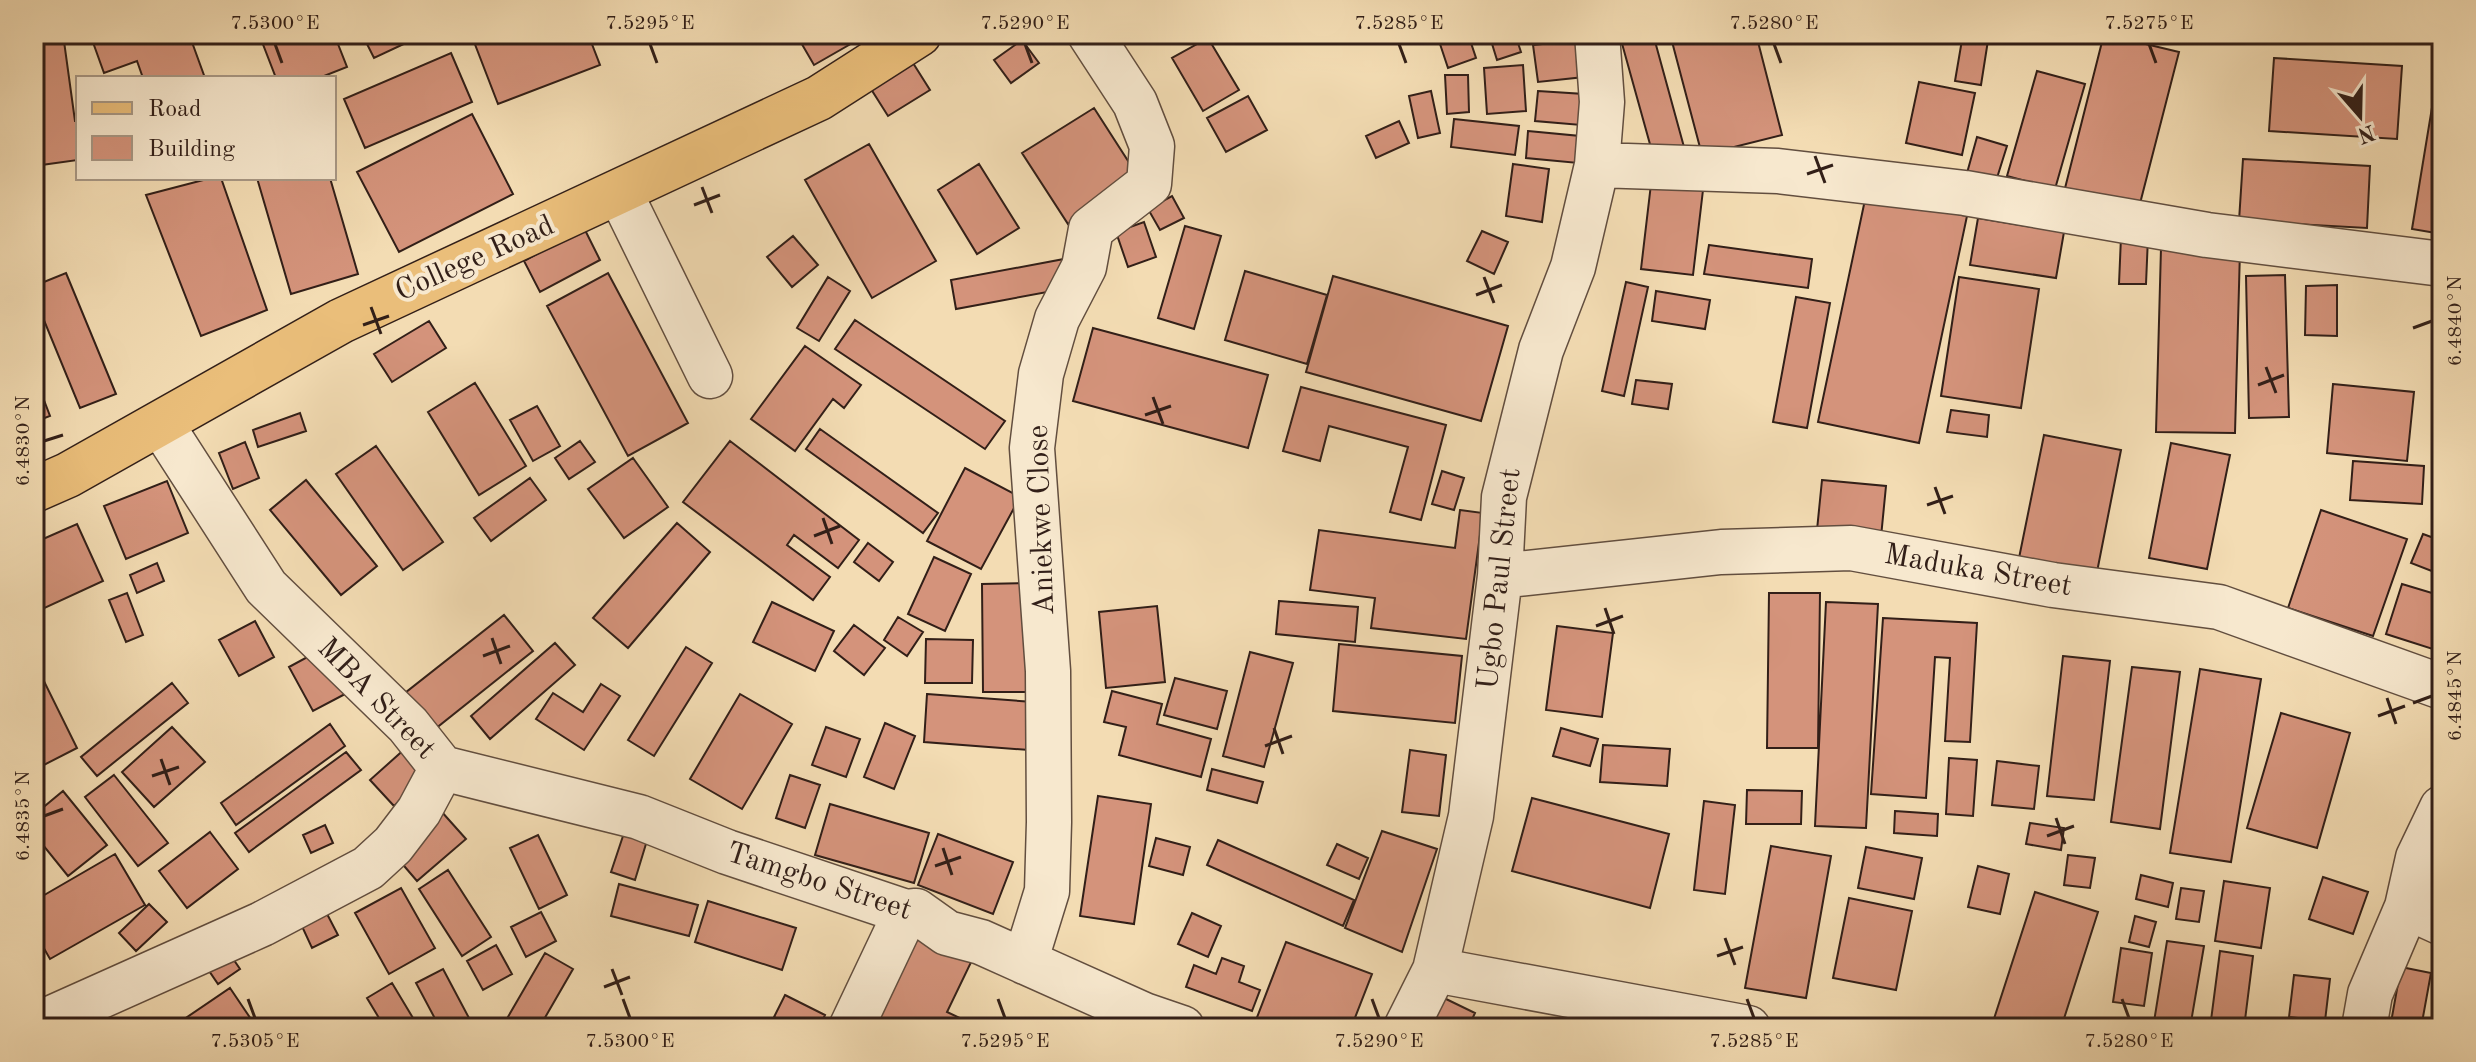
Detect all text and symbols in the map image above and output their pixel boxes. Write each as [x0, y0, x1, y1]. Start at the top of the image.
text: 7.5300°E [231, 14, 320, 34]
text: 7.5295°E [606, 14, 695, 34]
text: 7.5290°E [981, 14, 1070, 34]
text: 7.5285°E [1355, 14, 1444, 34]
text: 7.5280°E [1730, 14, 1819, 34]
text: 7.5275°E [2105, 14, 2194, 34]
legend [76, 76, 336, 180]
north arrow [2320, 76, 2400, 156]
text: Road [148, 98, 201, 122]
text: N [2354, 120, 2378, 146]
text: Building [148, 138, 235, 162]
street label: College Road [391, 211, 559, 307]
text: 6.4840°N [2446, 276, 2466, 366]
text: 6.4830°N [14, 396, 34, 486]
street label: Aniekwe Close [1024, 424, 1060, 616]
street label: Ugbo Paul Street [1473, 467, 1527, 691]
street label: Maduka Street [1882, 540, 2074, 602]
street label: MBA Street [311, 633, 441, 765]
text: 6.4845°N [2446, 651, 2466, 741]
text: 6.4835°N [14, 771, 34, 861]
street label: Tamgbo Street [723, 838, 915, 926]
text: 7.5305°E [211, 1032, 300, 1052]
text: 7.5300°E [586, 1032, 675, 1052]
text: 7.5295°E [961, 1032, 1050, 1052]
text: 7.5290°E [1335, 1032, 1424, 1052]
text: 7.5285°E [1710, 1032, 1799, 1052]
text: 7.5280°E [2085, 1032, 2174, 1052]

